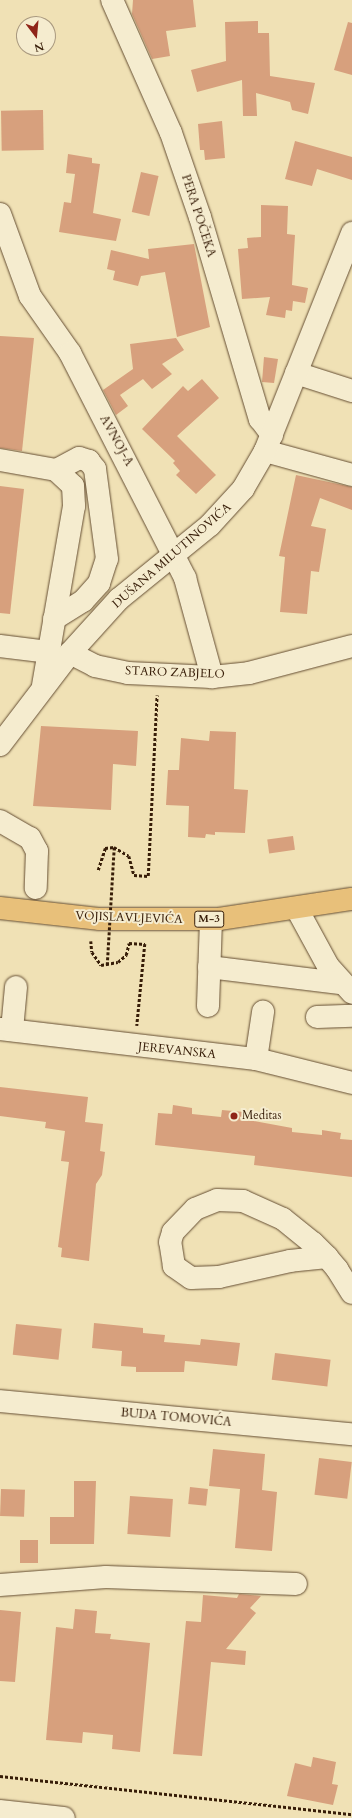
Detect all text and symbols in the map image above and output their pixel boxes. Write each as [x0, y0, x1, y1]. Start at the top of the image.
north arrow [16, 16, 56, 56]
text: N [33, 39, 46, 56]
street label: PERA POČEKA [178, 173, 218, 259]
street label: AVNOJ-A [96, 413, 136, 469]
street label: DUŠANA MILUTINOVIĆA [110, 500, 234, 612]
street label: STARO ZABJELO [125, 664, 225, 682]
street label: VOJISLAVLJEVIĆA [75, 909, 183, 927]
road number: M-3 [194, 910, 224, 928]
street label: JEREVANSKA [137, 1040, 217, 1062]
place label: Meditas [242, 1109, 282, 1123]
marker: Meditas [229, 1111, 239, 1121]
street label: BUDA TOMOVIĆA [120, 1406, 232, 1430]

